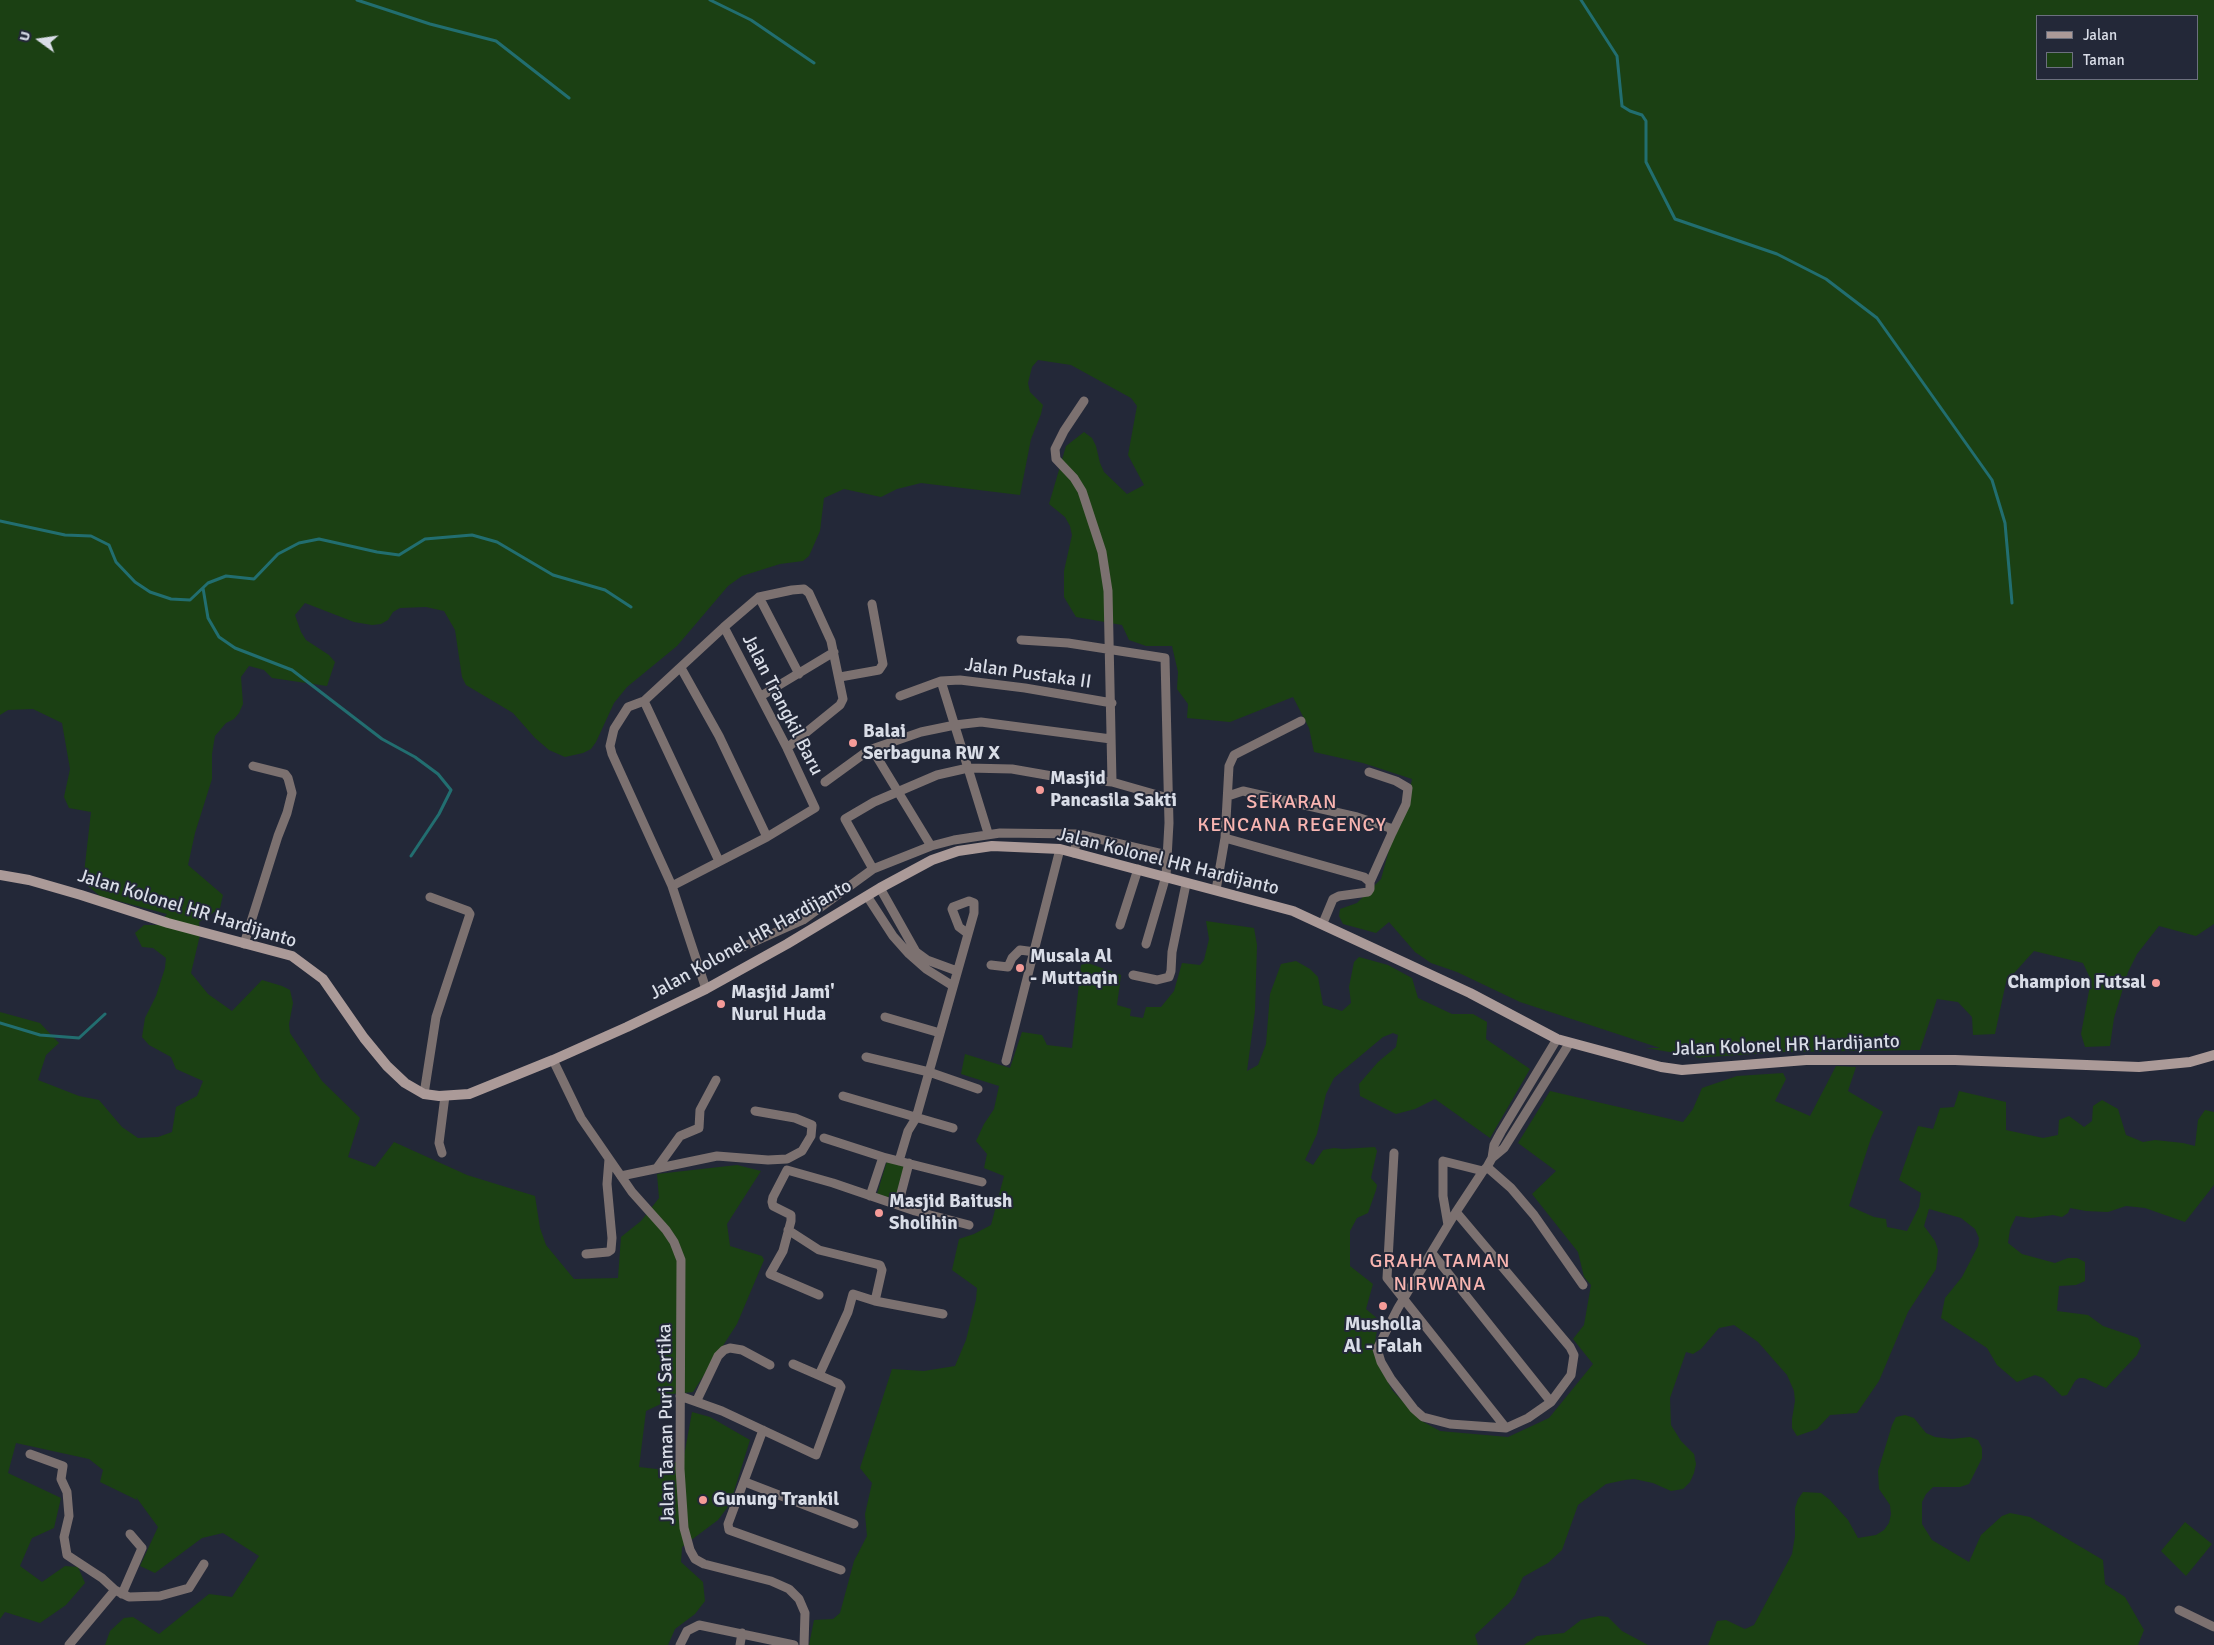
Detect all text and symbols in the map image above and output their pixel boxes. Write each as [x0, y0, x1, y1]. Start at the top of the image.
north arrow [15, 15, 65, 65]
legend [2036, 15, 2199, 80]
text: Jalan [2083, 26, 2117, 44]
text: U [16, 30, 34, 43]
text: Taman [2083, 51, 2125, 69]
street label: Jalan Trangkil Baru [737, 631, 827, 779]
street label: Jalan Pustaka II [963, 654, 1093, 694]
place label: Balai Serbaguna RW X [863, 721, 1000, 765]
marker: Balai Serbaguna RW X [847, 737, 859, 749]
place label: Masjid Pancasila Sakti [1050, 768, 1177, 812]
marker: Masjid Pancasila Sakti [1034, 784, 1046, 796]
district label: SEKARAN KENCANA REGENCY [1195, 791, 1389, 838]
street label: Jalan Kolonel HR Hardijanto [1055, 823, 1281, 901]
street label: Jalan Kolonel HR Hardijanto [75, 865, 299, 953]
street label: Jalan Kolonel HR Hardijanto [646, 875, 856, 1005]
place label: Musala Al - Muttaqin [1030, 946, 1118, 990]
marker: Musala Al - Muttaqin [1014, 962, 1026, 974]
place label: Champion Futsal [2007, 972, 2146, 994]
marker: Champion Futsal [2150, 977, 2162, 989]
place label: Masjid Jami' Nurul Huda [731, 982, 835, 1026]
marker: Masjid Jami' Nurul Huda [715, 998, 727, 1010]
street label: Jalan Kolonel HR Hardijanto [1672, 1031, 1900, 1061]
place label: Masjid Baitush Sholihin [889, 1191, 1012, 1235]
marker: Masjid Baitush Sholihin [873, 1207, 885, 1219]
district label: GRAHA TAMAN NIRWANA [1368, 1250, 1512, 1297]
marker: Musholla Al - Falah [1377, 1300, 1389, 1312]
place label: Musholla Al - Falah [1344, 1314, 1422, 1358]
street label: Jalan Taman Puri Sartika [654, 1324, 680, 1524]
place label: Gunung Trankil [713, 1489, 839, 1511]
marker: Gunung Trankil [697, 1494, 709, 1506]

